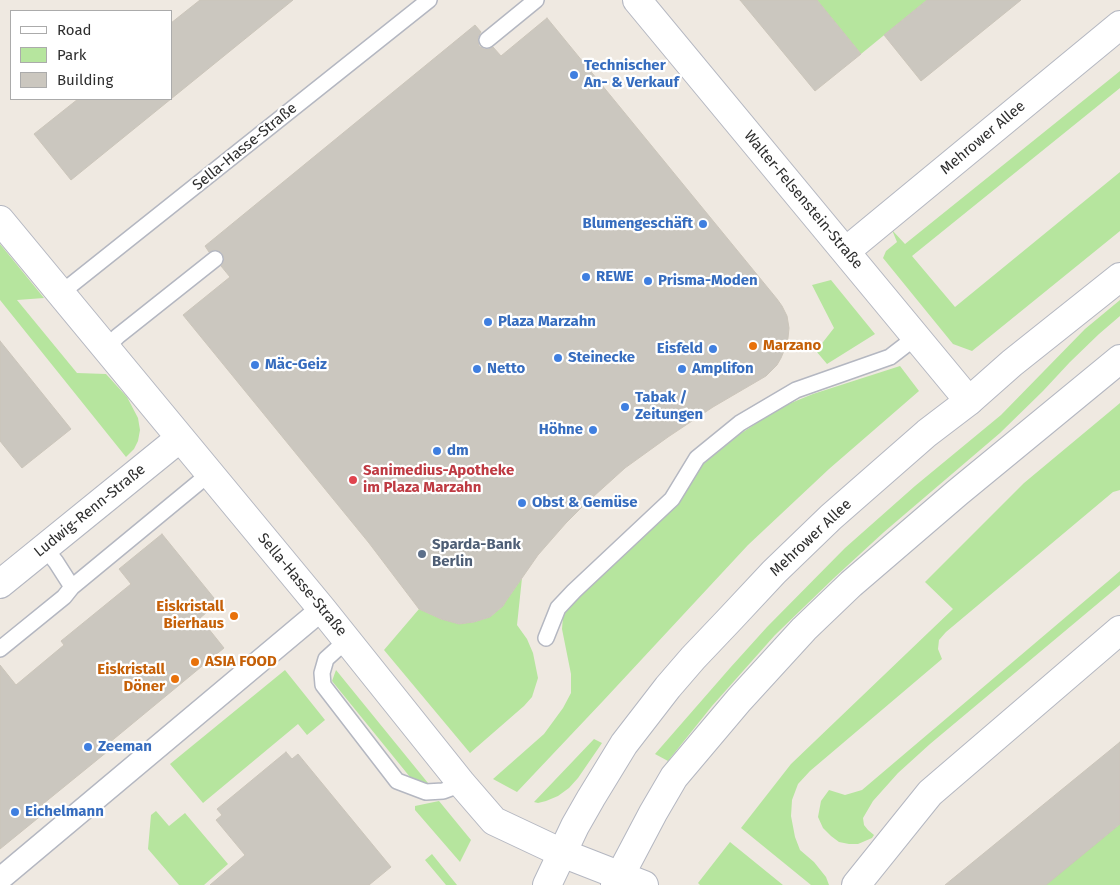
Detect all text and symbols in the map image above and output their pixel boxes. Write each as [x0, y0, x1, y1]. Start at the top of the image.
legend [10, 10, 172, 100]
text: Road [57, 21, 92, 39]
text: Park [57, 46, 87, 64]
place label: Technischer An- & Verkauf [584, 57, 679, 92]
marker: Technischer An- & Verkauf [568, 69, 580, 81]
text: Building [57, 71, 113, 89]
street label: Mehrower Allee [937, 97, 1029, 179]
street label: Sella-Hasse-Straße [189, 99, 301, 195]
street label: Walter-Felsenstein-Straße [740, 127, 866, 273]
place label: Blumengeschäft [582, 215, 693, 233]
marker: Blumengeschäft [697, 218, 709, 230]
place label: REWE [596, 268, 634, 286]
marker: REWE [580, 271, 592, 283]
place label: Prisma-Moden [658, 272, 758, 290]
marker: Prisma-Moden [642, 275, 654, 287]
place label: Plaza Marzahn [498, 313, 596, 331]
marker: Plaza Marzahn [482, 316, 494, 328]
place label: Marzano [763, 337, 821, 355]
place label: Eisfeld [657, 340, 703, 358]
marker: Marzano [747, 340, 759, 352]
marker: Eisfeld [707, 343, 719, 355]
place label: Steinecke [568, 349, 635, 367]
marker: Steinecke [552, 352, 564, 364]
place label: Mäc-Geiz [265, 356, 327, 374]
marker: Mäc-Geiz [249, 359, 261, 371]
place label: Netto [487, 360, 525, 378]
place label: Amplifon [692, 360, 754, 378]
marker: Netto [471, 363, 483, 375]
marker: Amplifon [676, 363, 688, 375]
place label: Tabak / Zeitungen [635, 389, 703, 424]
marker: Tabak / Zeitungen [619, 401, 631, 413]
place label: Höhne [539, 421, 583, 439]
marker: Höhne [587, 424, 599, 436]
place label: dm [447, 442, 469, 460]
marker: dm [431, 445, 443, 457]
street label: Ludwig-Renn-Straße [31, 461, 149, 561]
place label: Sanimedius-Apotheke im Plaza Marzahn [363, 462, 514, 497]
marker: Sanimedius-Apotheke im Plaza Marzahn [347, 474, 359, 486]
place label: Obst & Gemüse [532, 494, 638, 512]
street label: Mehrower Allee [766, 496, 856, 580]
marker: Obst & Gemüse [516, 497, 528, 509]
street label: Sella-Hasse-Straße [254, 530, 350, 640]
place label: Sparda-Bank Berlin [432, 536, 521, 571]
marker: Sparda-Bank Berlin [416, 548, 428, 560]
place label: Eiskristall Bierhaus [156, 598, 224, 633]
marker: Eiskristall Bierhaus [228, 610, 240, 622]
place label: ASIA FOOD [205, 653, 277, 671]
marker: ASIA FOOD [189, 656, 201, 668]
place label: Eiskristall Döner [97, 661, 165, 696]
marker: Eiskristall Döner [169, 673, 181, 685]
place label: Zeeman [98, 738, 152, 756]
marker: Zeeman [82, 741, 94, 753]
place label: Eichelmann [25, 803, 104, 821]
marker: Eichelmann [9, 806, 21, 818]

